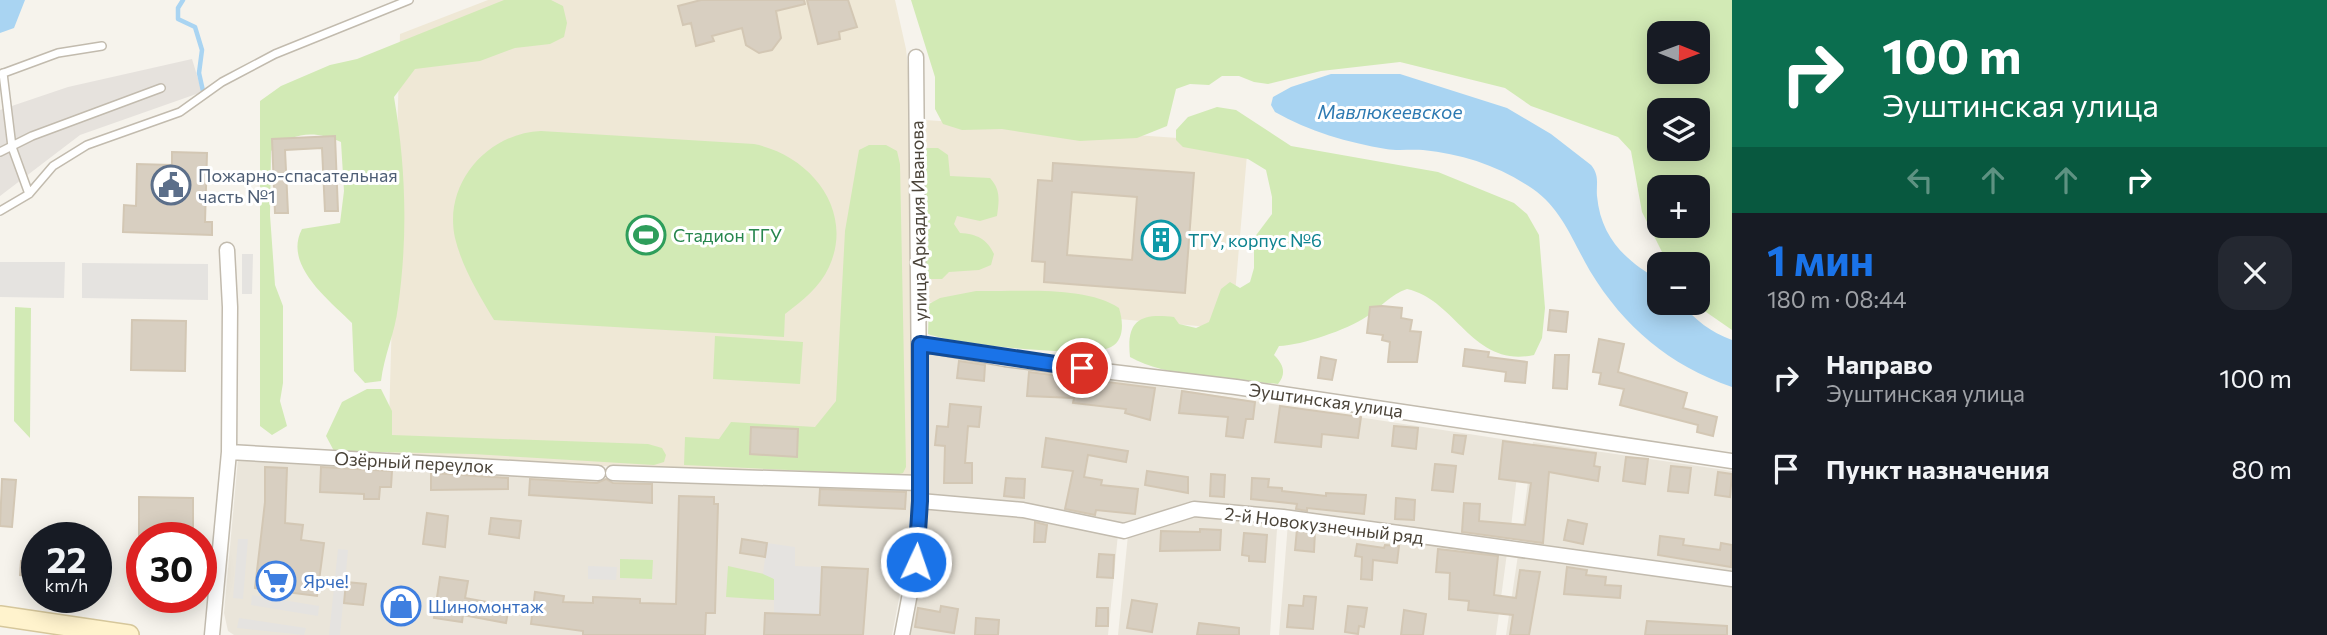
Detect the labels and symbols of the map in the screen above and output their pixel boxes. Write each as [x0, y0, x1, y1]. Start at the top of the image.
north arrow [1647, 21, 1710, 84]
water label: Мавлюкеевское [1318, 100, 1462, 123]
street label: улица Аркадия Иванова [905, 120, 931, 322]
public building icon: Пожарно-спасательная часть №1 [150, 164, 192, 206]
place label: Пожарно-спасательная часть №1 [198, 164, 398, 207]
sports icon: Стадион ТГУ [625, 214, 667, 256]
building icon: ТГУ, корпус №6 [1140, 219, 1182, 261]
place label: Стадион ТГУ [673, 224, 782, 246]
place label: ТГУ, корпус №6 [1188, 229, 1322, 251]
pin [1052, 338, 1112, 398]
street label: Эуштинская улица [1247, 378, 1405, 422]
street label: Озёрный переулок [334, 447, 495, 477]
street label: 2-й Новокузнечный ряд [1223, 502, 1425, 548]
speed limit sign: 30 [126, 522, 217, 613]
position arrow [879, 525, 953, 599]
supermarket icon: Ярче! [255, 560, 297, 602]
place label: Ярче! [303, 570, 349, 592]
shop icon: Шиномонтаж [380, 585, 422, 627]
place label: Шиномонтаж [428, 595, 544, 617]

